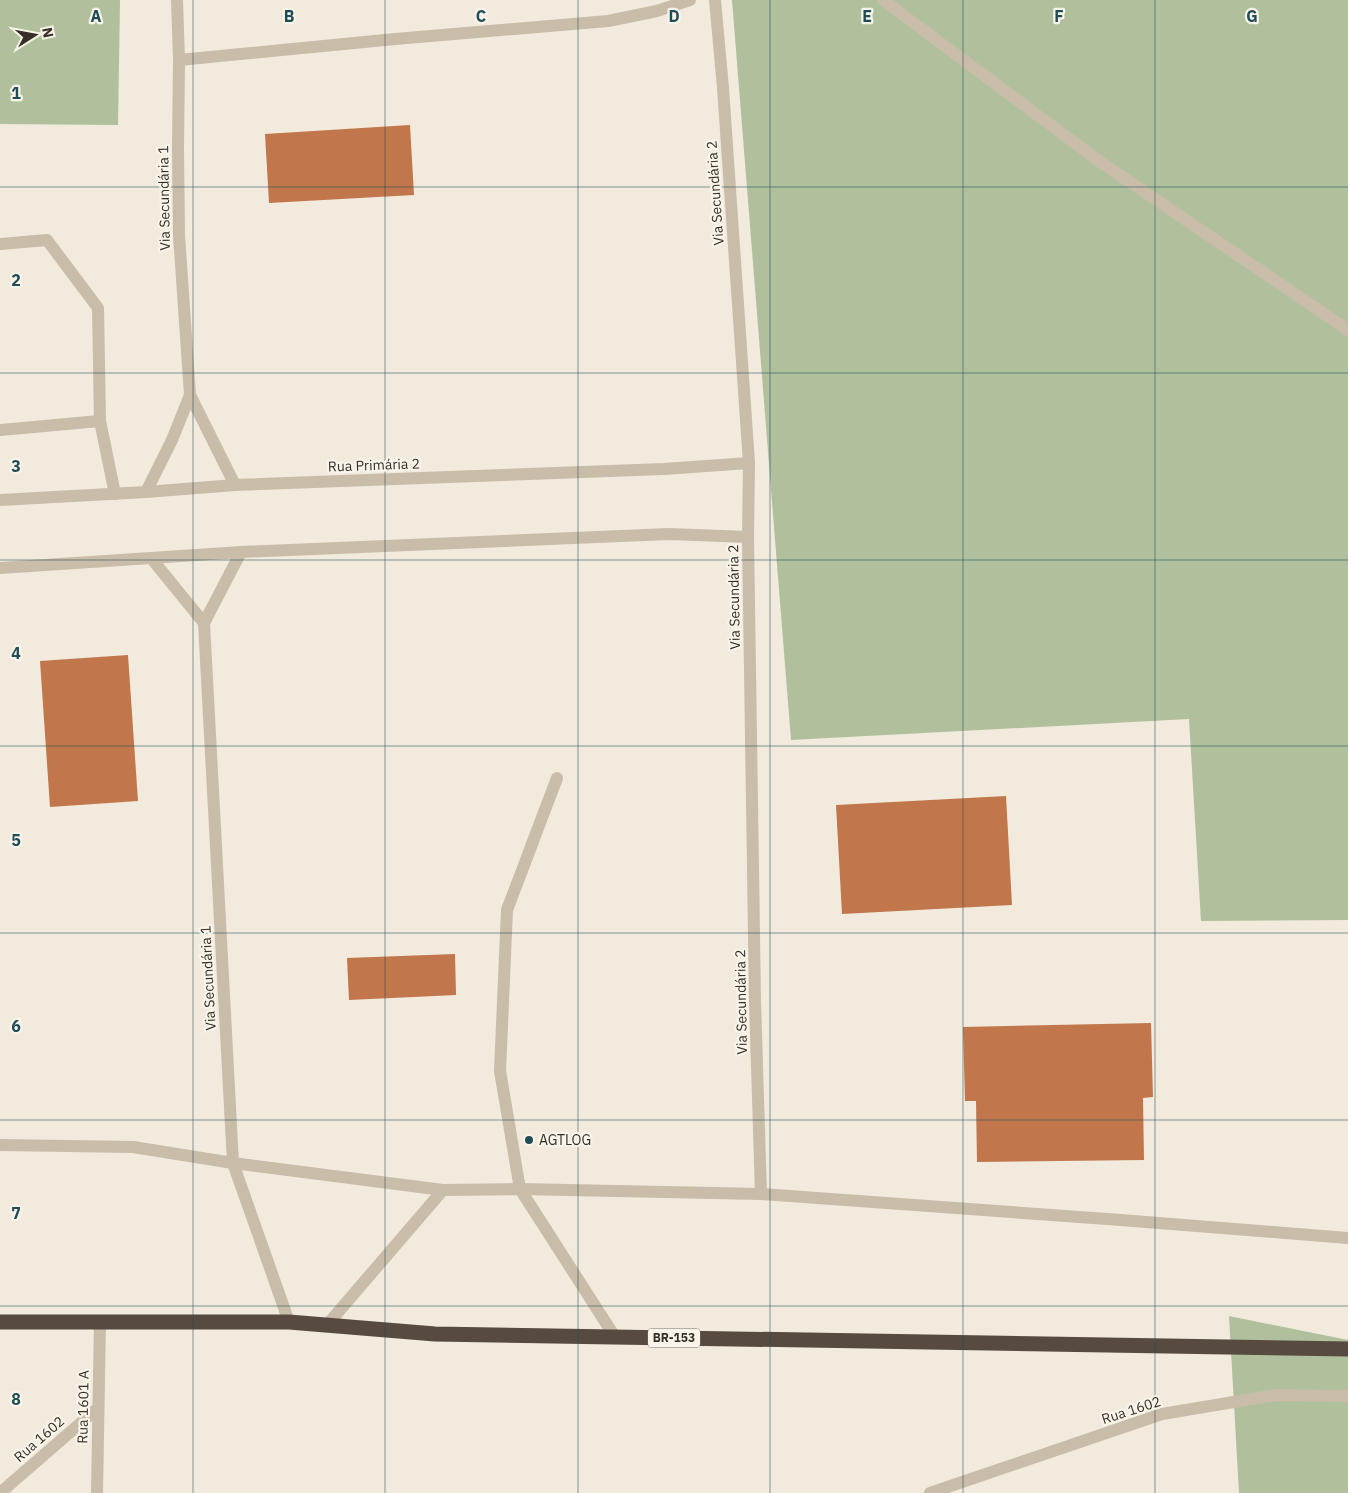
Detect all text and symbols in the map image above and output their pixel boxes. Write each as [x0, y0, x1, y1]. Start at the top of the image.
text: A [91, 6, 102, 26]
text: B [284, 6, 295, 26]
text: C [476, 6, 486, 26]
text: D [668, 6, 680, 26]
text: E [862, 6, 872, 26]
text: F [1054, 6, 1064, 26]
text: G [1246, 6, 1258, 26]
north arrow [10, 10, 60, 60]
text: N [38, 26, 58, 39]
text: 1 [11, 83, 21, 103]
street label: Via Secundária 2 [702, 140, 728, 246]
street label: Via Secundária 1 [154, 145, 174, 251]
text: 2 [11, 270, 21, 290]
street label: Rua Primária 2 [328, 454, 420, 476]
text: 3 [11, 456, 21, 476]
street label: Via Secundária 2 [724, 544, 744, 650]
text: 4 [11, 643, 21, 663]
text: 5 [11, 830, 21, 850]
street label: Via Secundária 1 [196, 925, 220, 1031]
street label: Via Secundária 2 [731, 949, 751, 1055]
text: 6 [11, 1016, 21, 1036]
place label: AGTLOG [539, 1131, 591, 1149]
marker: AGTLOG [523, 1134, 535, 1146]
text: 7 [11, 1203, 21, 1223]
road number: BR-153 [648, 1329, 700, 1348]
street label: Rua 1601 A [73, 1370, 93, 1444]
text: 8 [11, 1389, 21, 1409]
street label: Rua 1602 [1099, 1392, 1163, 1428]
street label: Rua 1602 [10, 1412, 68, 1466]

